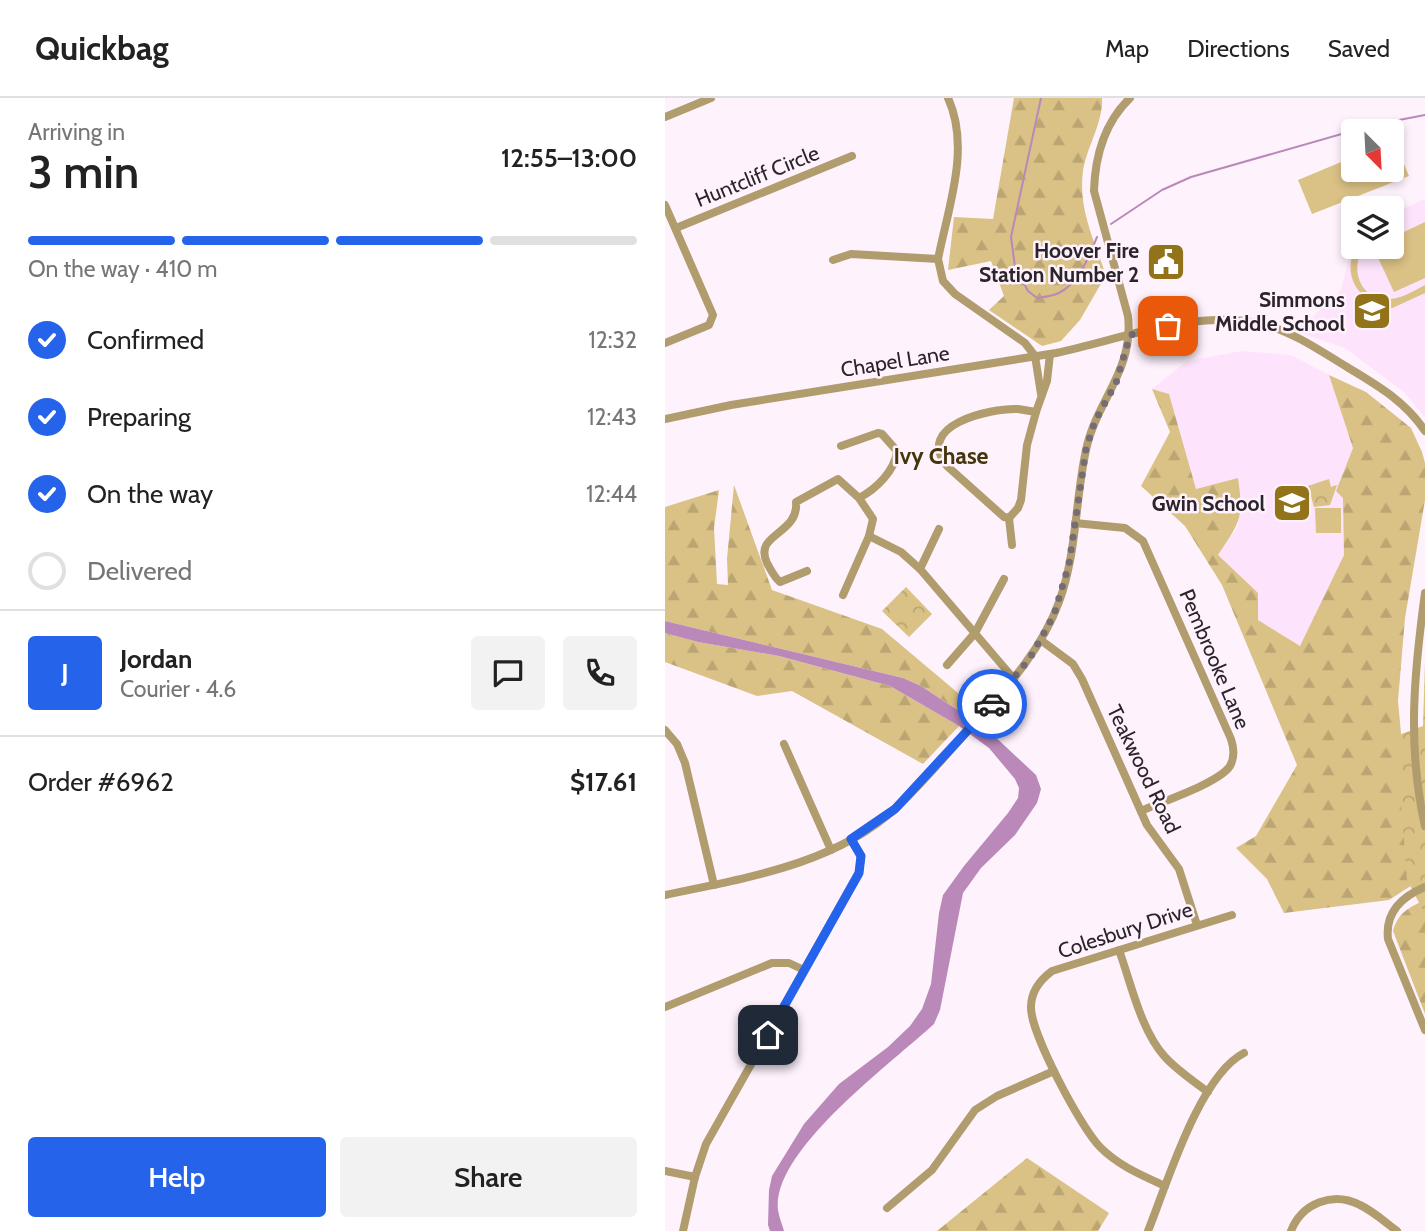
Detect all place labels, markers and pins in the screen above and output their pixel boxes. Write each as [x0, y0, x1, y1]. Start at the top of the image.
place label: Hoover Fire Station Number 2 [979, 238, 1139, 287]
public building icon: Hoover Fire Station Number 2 [1145, 241, 1187, 283]
place label: Simmons Middle School [1215, 287, 1345, 336]
school or university icon: Simmons Middle School [1351, 290, 1393, 332]
pin [1138, 296, 1198, 356]
school or university icon: Gwin School [1271, 482, 1313, 524]
place label: Gwin School [1152, 491, 1265, 516]
pin [738, 1005, 798, 1065]

